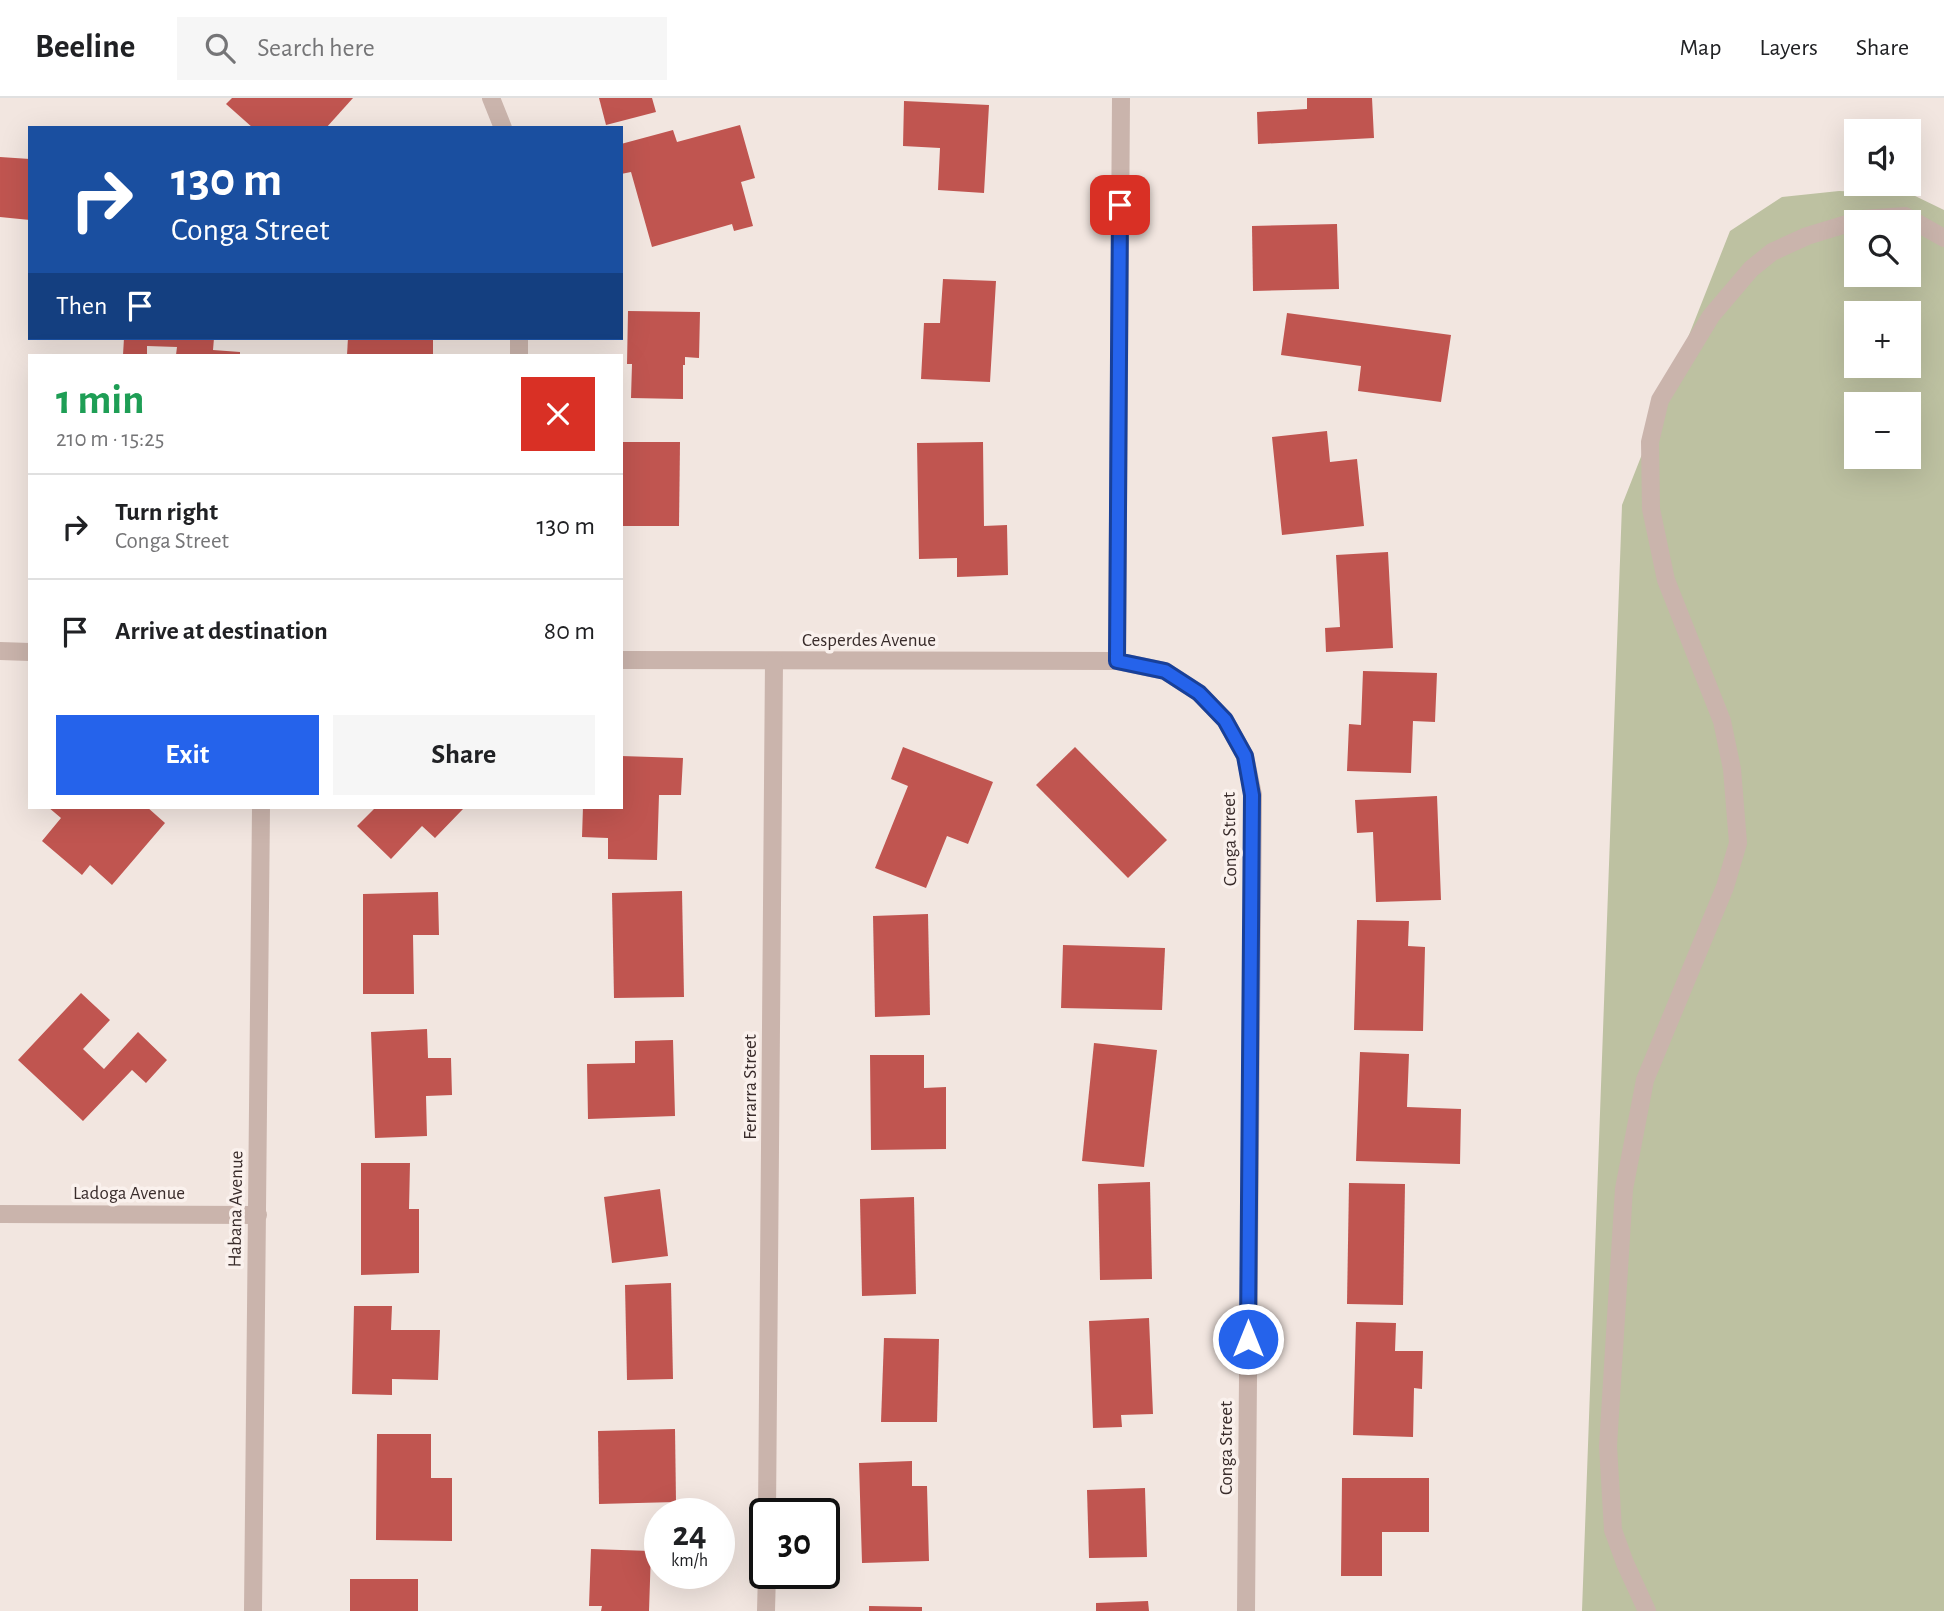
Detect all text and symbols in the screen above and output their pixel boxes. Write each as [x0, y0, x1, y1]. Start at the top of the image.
search box [177, 17, 667, 80]
icon: search [201, 29, 239, 67]
text: Beeline [35, 31, 135, 64]
text: Search here [257, 35, 375, 61]
text: Map [1679, 36, 1721, 60]
text: Layers [1759, 36, 1818, 60]
text: Share [1856, 36, 1909, 60]
map controls [1844, 119, 1921, 469]
button: sound [1844, 119, 1921, 196]
icon: right [56, 154, 147, 245]
text: 130 m [171, 156, 282, 205]
pin [1090, 175, 1150, 235]
icon: arrive [1101, 186, 1139, 224]
button: search [1844, 210, 1921, 287]
text: Conga Street [171, 214, 329, 246]
icon: arrive [121, 287, 159, 325]
text: Then [56, 293, 107, 319]
button: + [1844, 301, 1921, 378]
button: close [521, 377, 595, 451]
text: 1 min [56, 379, 145, 421]
button: − [1844, 392, 1921, 469]
text: 210 m · 15:25 [56, 428, 164, 451]
text: Turn right [115, 499, 218, 525]
icon: right [56, 508, 94, 546]
text: 130 m [537, 513, 595, 539]
text: Conga Street [115, 530, 229, 553]
icon: arrive [56, 613, 94, 651]
text: Arrive at destination [115, 618, 328, 644]
text: 80 m [544, 618, 595, 644]
street label: Cesperdes Avenue [802, 631, 936, 650]
button: Exit [56, 715, 319, 795]
button: Share [333, 715, 595, 795]
street label: Conga Street [1220, 792, 1240, 886]
street label: Ferrarra Street [741, 1034, 760, 1140]
street label: Habana Avenue [225, 1150, 247, 1268]
street label: Ladoga Avenue [73, 1184, 185, 1203]
position arrow [1211, 1302, 1285, 1376]
street label: Conga Street [1217, 1401, 1236, 1495]
speed limit sign: 30 [749, 1498, 840, 1589]
text: 24 [672, 1517, 707, 1552]
text: km/h [671, 1552, 708, 1570]

